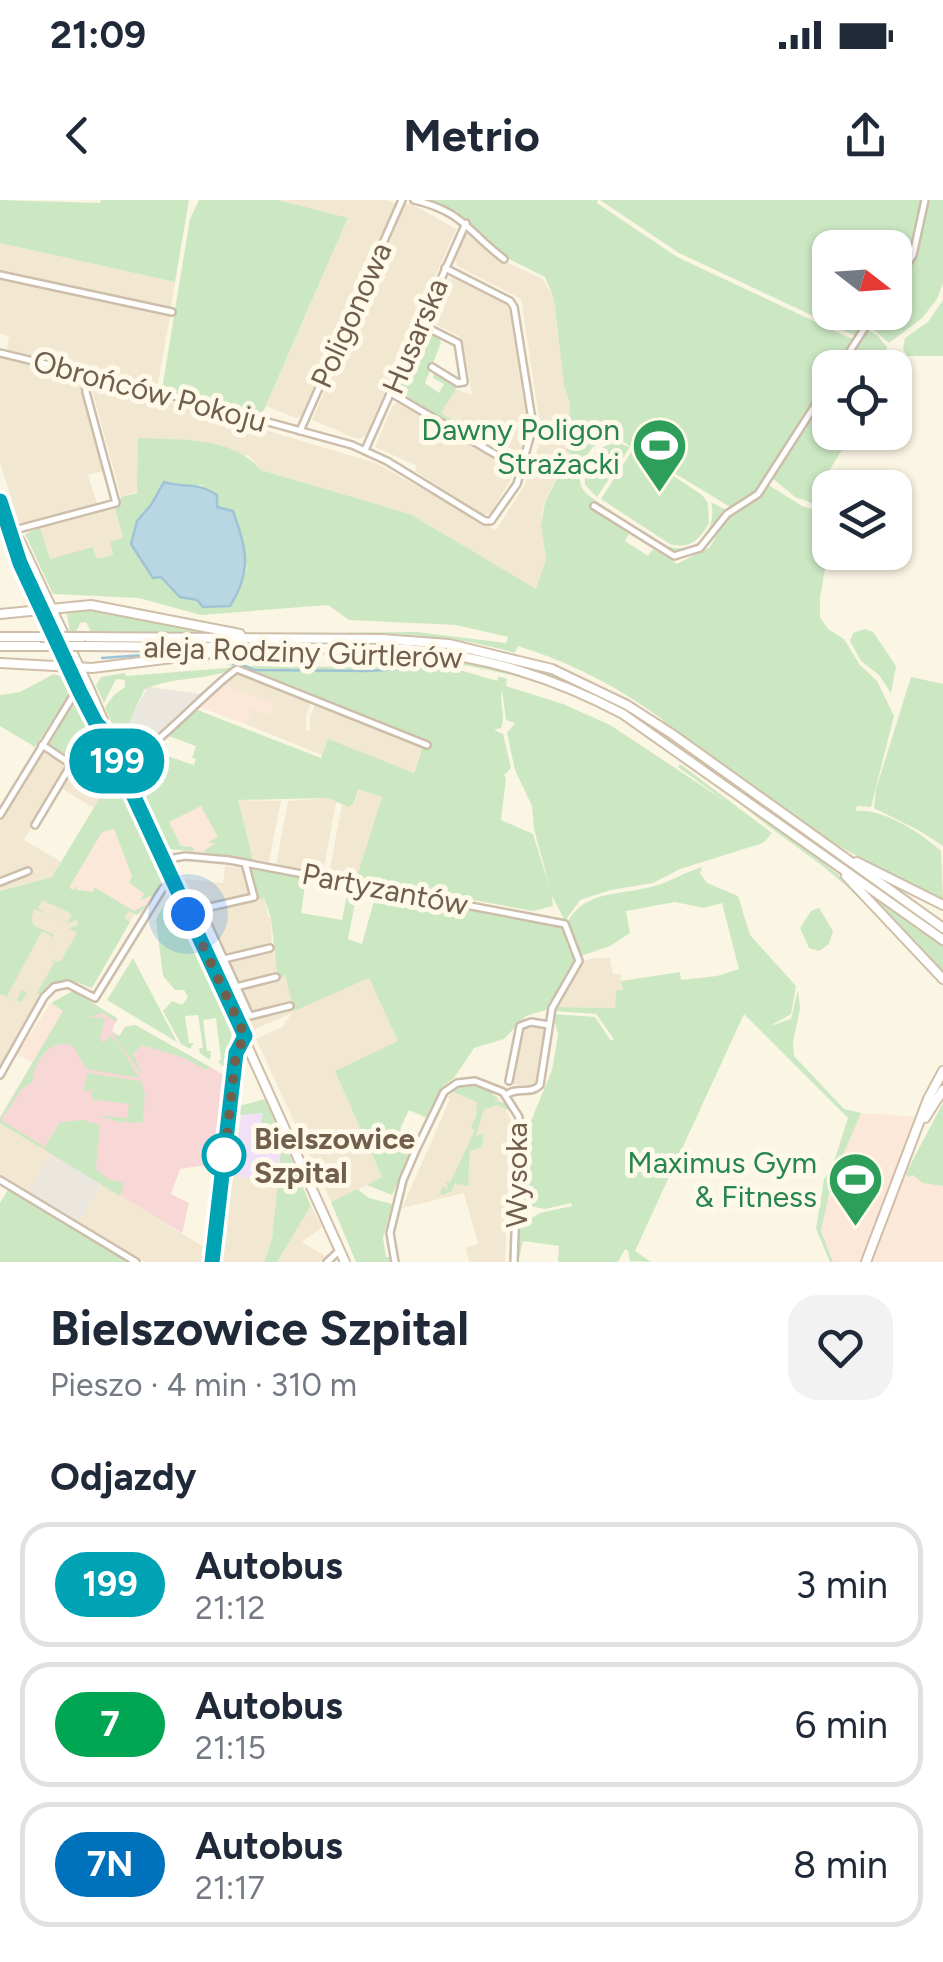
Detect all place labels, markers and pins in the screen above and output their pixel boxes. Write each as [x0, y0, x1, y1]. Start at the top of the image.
place label: Dawny Poligon Strażacki [421, 411, 620, 482]
sports icon: Dawny Poligon Strażacki [629, 416, 689, 495]
place label: Bielszowice Szpital [254, 1120, 416, 1191]
marker: Bielszowice Szpital [203, 1134, 245, 1176]
place label: Maximus Gym & Fitness [627, 1144, 817, 1215]
sports icon: Maximus Gym & Fitness [826, 1149, 886, 1228]

